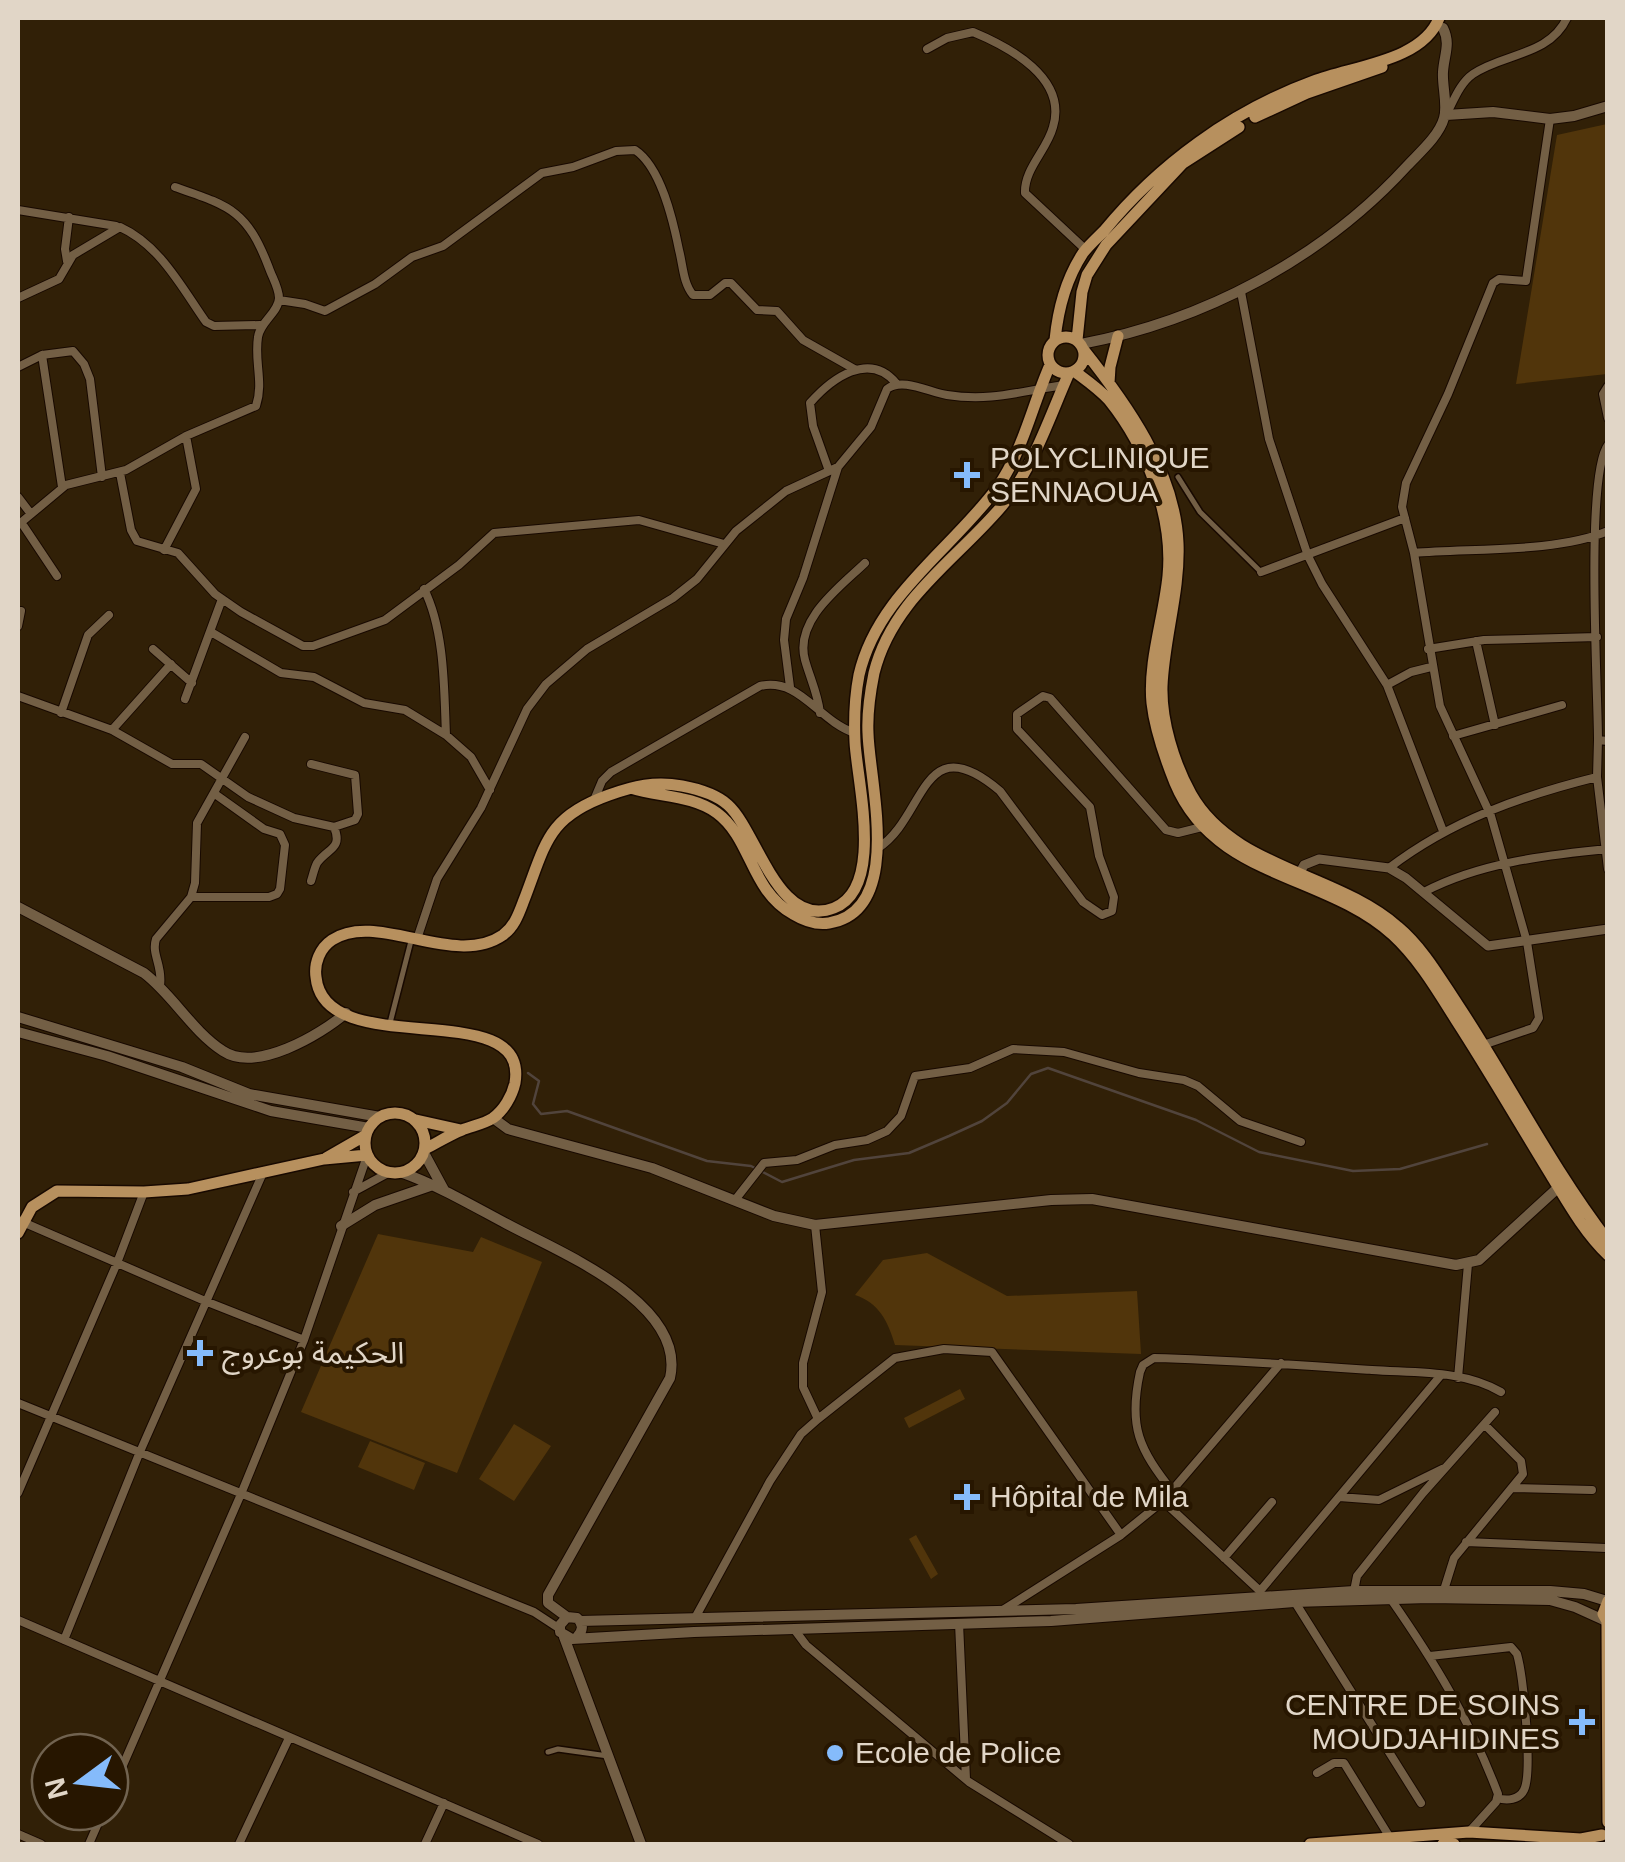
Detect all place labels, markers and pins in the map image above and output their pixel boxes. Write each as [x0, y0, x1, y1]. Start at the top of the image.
place label: POLYCLINIQUE SENNAOUA [990, 441, 1210, 508]
marker: POLYCLINIQUE SENNAOUA [954, 462, 980, 488]
place label: الحكيمة بوعروج [222, 1336, 405, 1375]
marker: الحكيمة بوعروج [187, 1340, 213, 1366]
place label: Hôpital de Mila [990, 1480, 1189, 1513]
marker: Hôpital de Mila [954, 1484, 980, 1510]
place label: CENTRE DE SOINS MOUDJAHIDINES [1285, 1688, 1560, 1755]
marker: CENTRE DE SOINS MOUDJAHIDINES [1569, 1709, 1595, 1735]
place label: Ecole de Police [855, 1736, 1062, 1769]
marker: Ecole de Police [824, 1742, 846, 1764]

